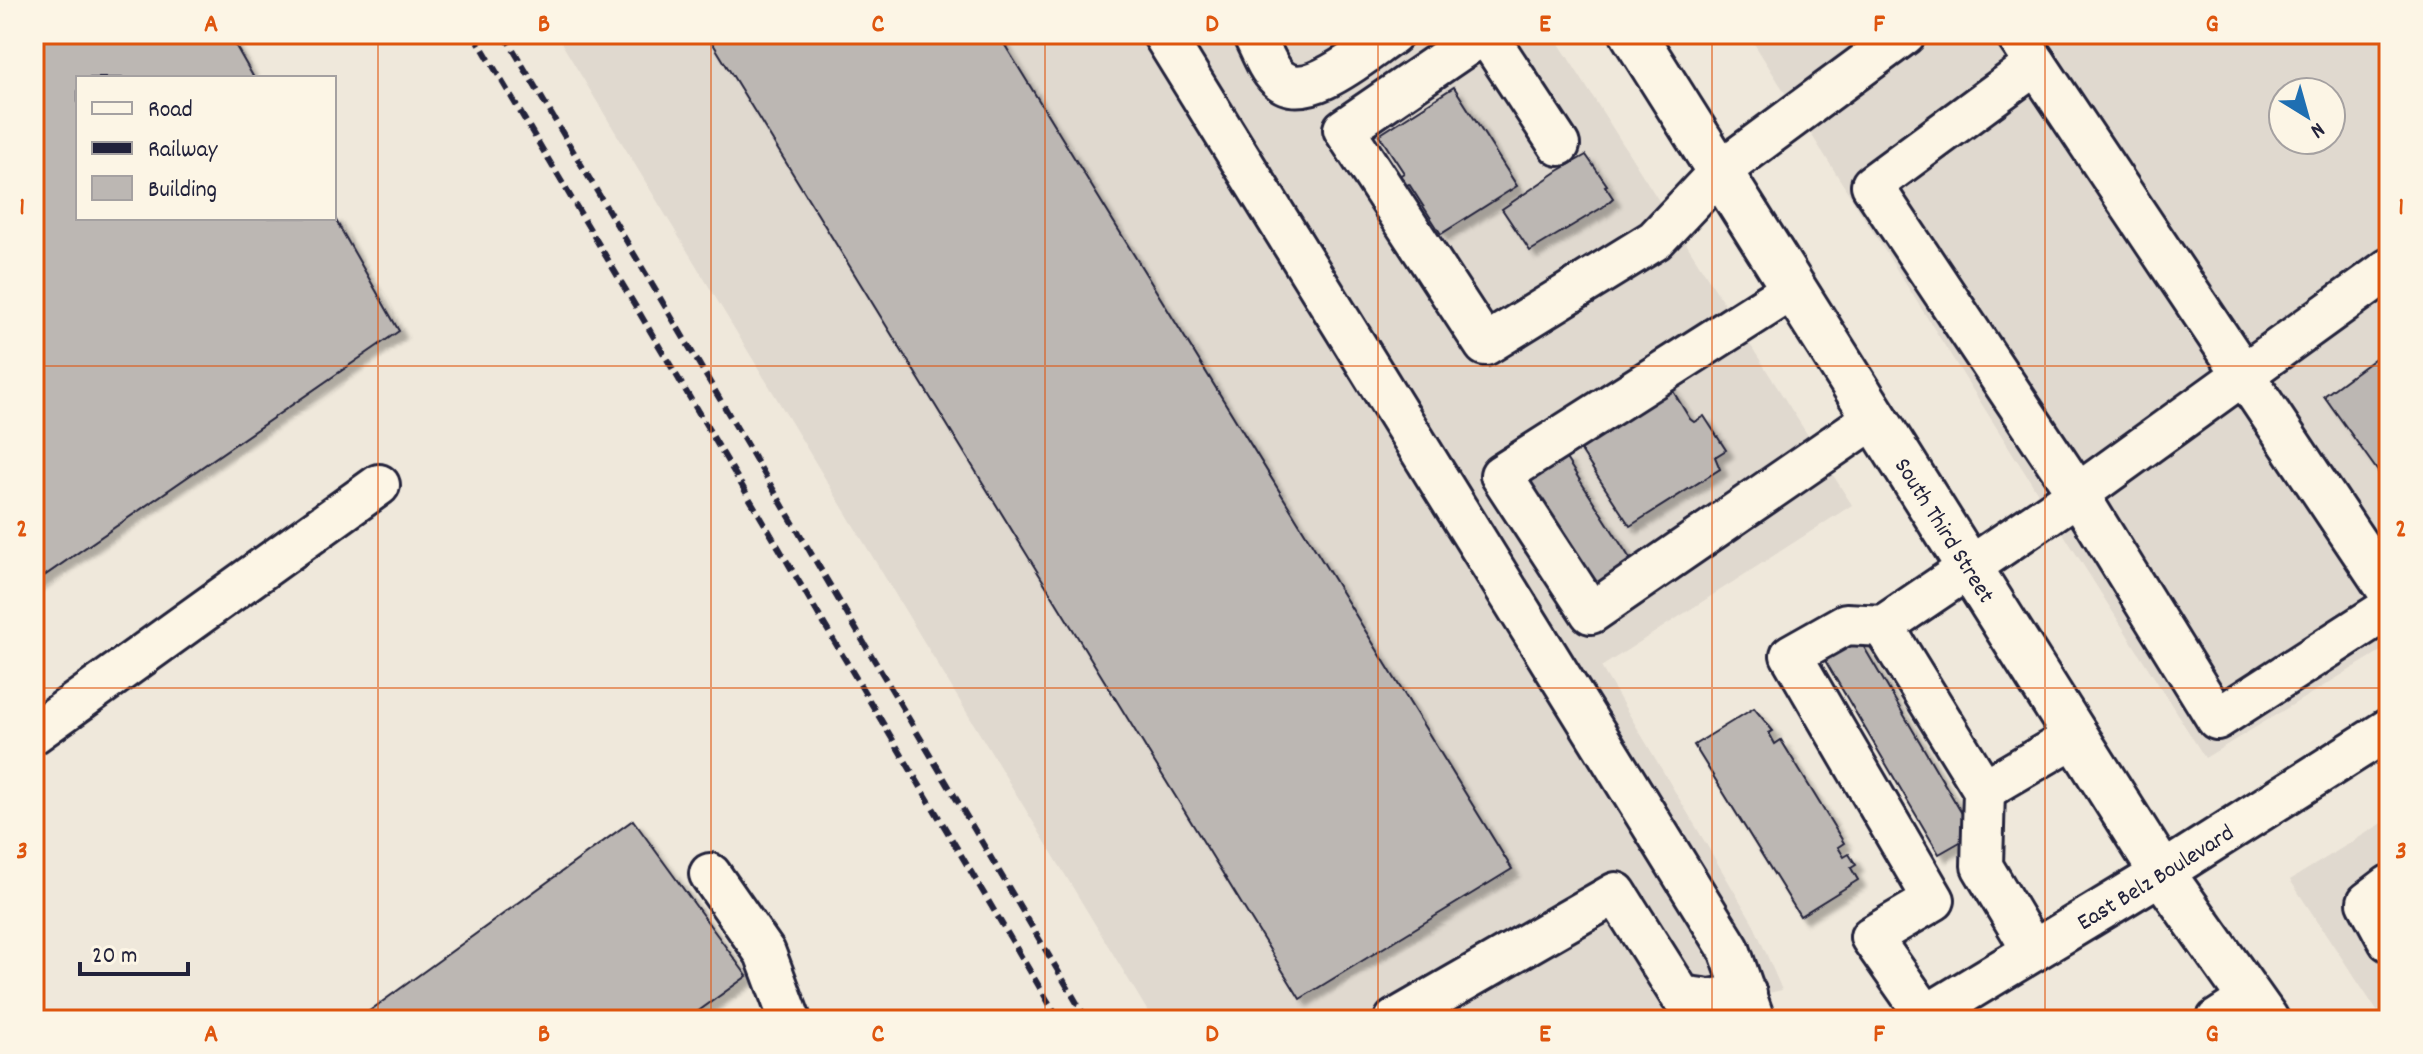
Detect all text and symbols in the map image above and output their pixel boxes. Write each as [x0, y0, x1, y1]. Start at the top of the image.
text: A [204, 7, 218, 44]
text: B [538, 7, 550, 44]
text: C [872, 7, 885, 44]
text: D [1205, 7, 1219, 44]
text: E [1539, 7, 1551, 44]
text: F [1873, 7, 1885, 44]
text: G [2205, 7, 2219, 44]
legend [76, 76, 336, 220]
north arrow [2267, 76, 2347, 156]
text: Road [148, 94, 193, 128]
text: N [2303, 114, 2331, 145]
text: Railway [148, 134, 219, 168]
text: Building [148, 174, 217, 208]
text: 1 [19, 190, 25, 227]
text: 1 [2398, 190, 2404, 227]
street label: South Third Street [1884, 452, 2002, 611]
text: 2 [16, 512, 28, 549]
text: 2 [2395, 512, 2407, 549]
street label: East Belz Boulevard [2071, 817, 2242, 941]
text: 3 [16, 834, 28, 871]
text: 3 [2395, 834, 2407, 871]
scale bar [80, 926, 188, 976]
text: 20 m [92, 940, 138, 974]
text: A [204, 1017, 218, 1054]
text: B [538, 1017, 550, 1054]
text: C [872, 1017, 885, 1054]
text: D [1205, 1017, 1219, 1054]
text: E [1539, 1017, 1551, 1054]
text: F [1873, 1017, 1885, 1054]
text: G [2205, 1017, 2219, 1054]

